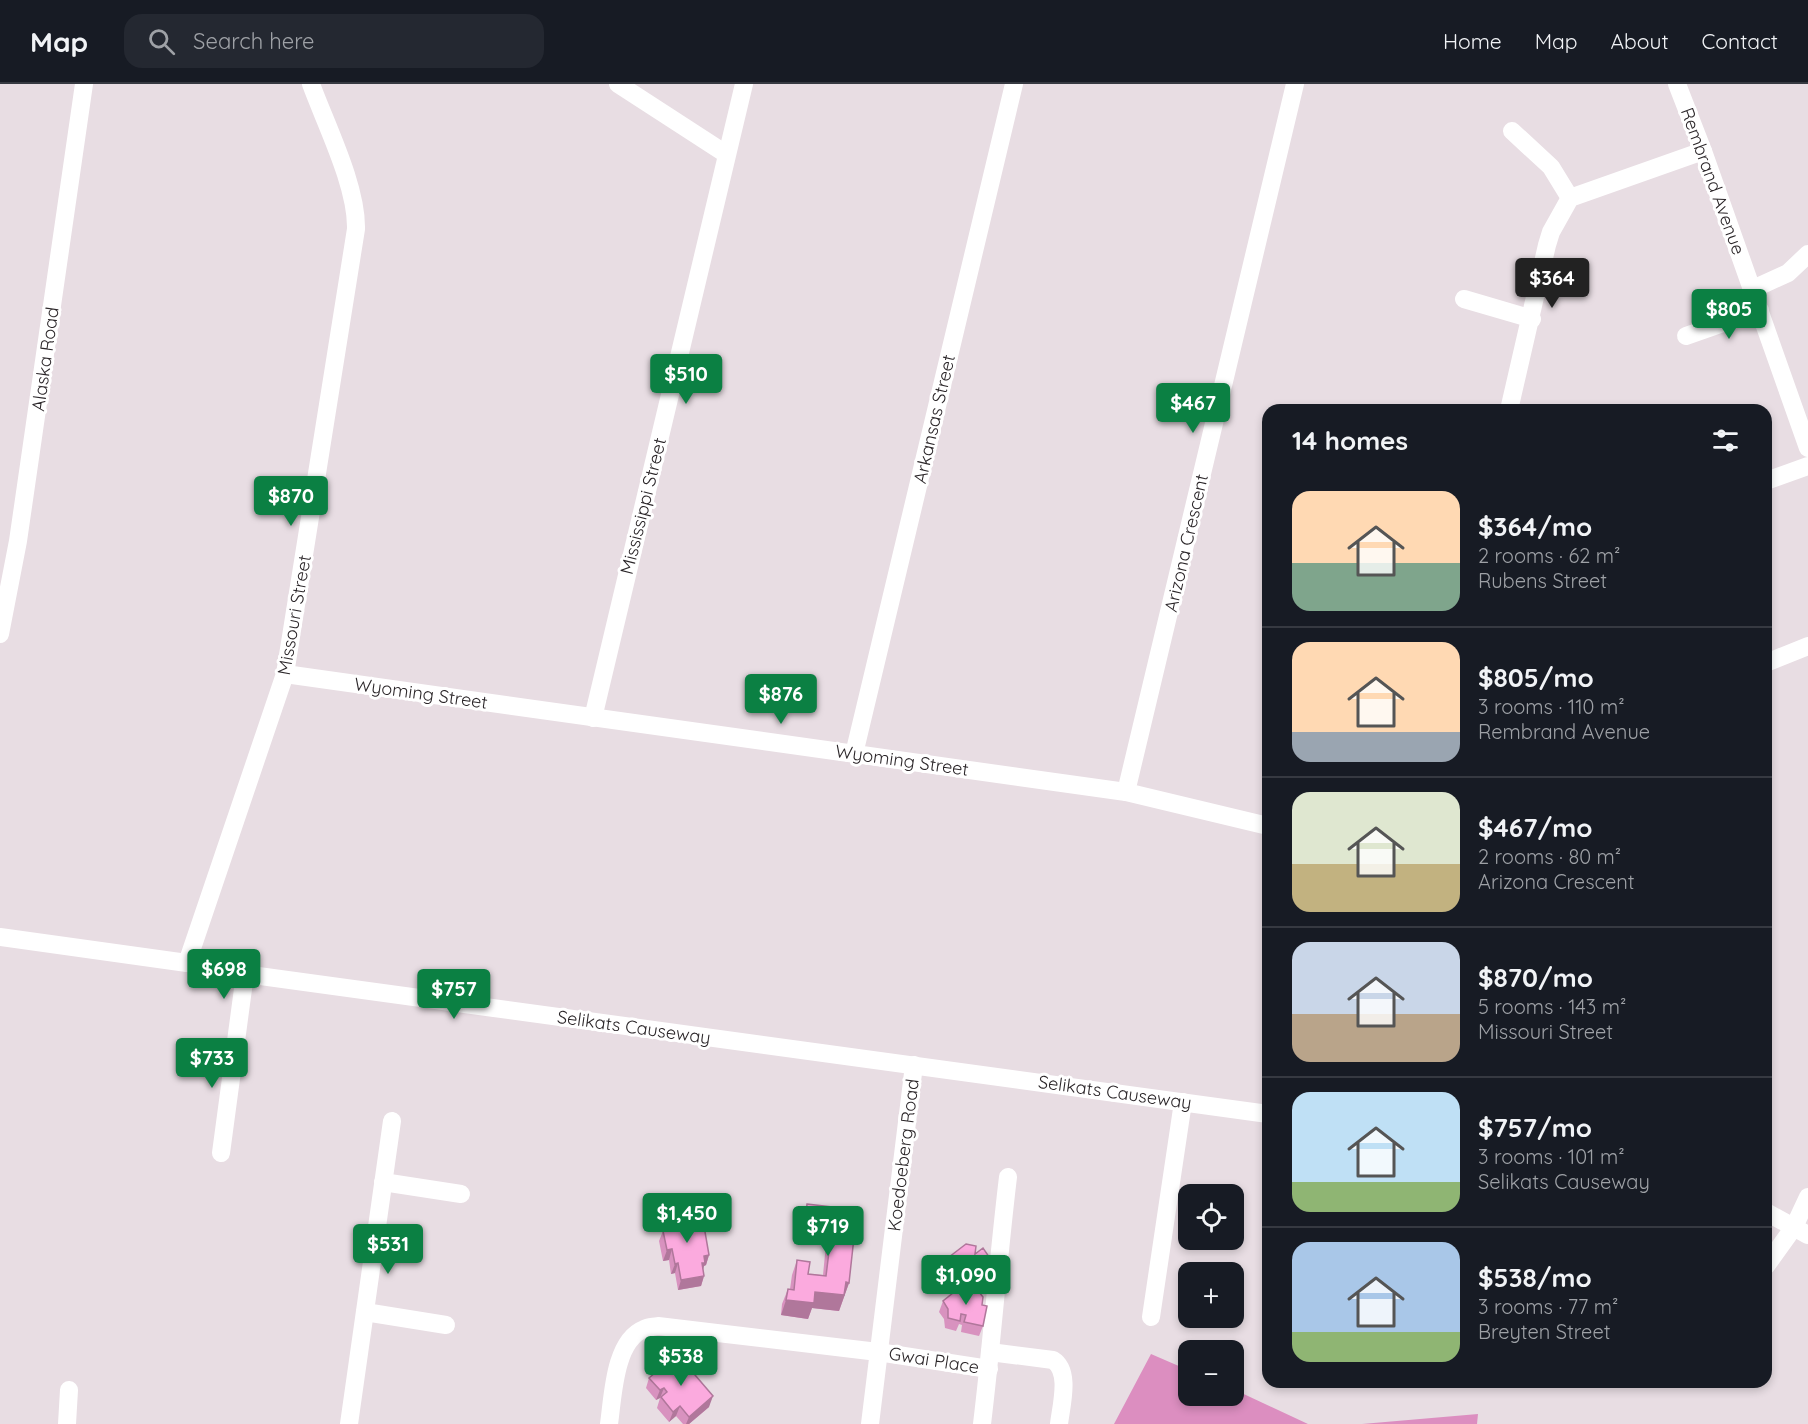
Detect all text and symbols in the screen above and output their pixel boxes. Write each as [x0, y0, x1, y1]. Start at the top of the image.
search box [124, 14, 544, 68]
text: Map [30, 24, 88, 59]
icon: search [145, 25, 178, 58]
text: Search here [193, 27, 315, 55]
text: Home [1443, 28, 1502, 54]
text: Map [1535, 28, 1578, 54]
text: About [1611, 28, 1669, 54]
text: Contact [1702, 28, 1778, 54]
street label: Rembrand Avenue [1676, 104, 1750, 258]
pin: $364 [1516, 258, 1588, 309]
text: $364 [1529, 265, 1575, 290]
pin: $805 [1693, 289, 1765, 340]
text: $805 [1706, 296, 1752, 321]
street label: Alaska Road [26, 305, 64, 413]
street label: Arkansas Street [908, 352, 960, 486]
pin: $510 [650, 354, 722, 405]
text: $510 [664, 361, 708, 386]
pin: $467 [1157, 383, 1229, 434]
text: $467 [1170, 390, 1216, 415]
text: 14 homes [1292, 424, 1408, 457]
icon: filters [1709, 424, 1742, 457]
street label: Mississippi Street [615, 435, 671, 577]
street label: Arizona Crescent [1159, 472, 1213, 614]
pin: $870 [255, 476, 327, 527]
text: $870 [268, 483, 314, 508]
text: $364/mo [1478, 510, 1592, 543]
icon: home [1340, 515, 1412, 587]
text: 2 rooms · 62 m² [1478, 543, 1620, 568]
street label: Missouri Street [272, 553, 316, 677]
text: Rubens Street [1478, 568, 1607, 593]
text: $805/mo [1478, 661, 1594, 694]
icon: home [1340, 666, 1412, 738]
street label: Wyoming Street [353, 672, 489, 714]
pin: $876 [745, 674, 817, 725]
text: $876 [759, 681, 803, 706]
text: 3 rooms · 110 m² [1478, 694, 1625, 719]
text: Rembrand Avenue [1478, 719, 1650, 744]
street label: Wyoming Street [834, 739, 970, 781]
text: $467/mo [1478, 811, 1592, 844]
icon: home [1340, 816, 1412, 888]
text: 2 rooms · 80 m² [1478, 844, 1621, 869]
text: Arizona Crescent [1478, 869, 1635, 894]
pin: $698 [188, 949, 260, 1000]
text: $698 [201, 956, 247, 981]
text: $870/mo [1478, 961, 1593, 994]
icon: home [1340, 966, 1412, 1038]
pin: $757 [418, 969, 490, 1020]
text: $757 [431, 976, 477, 1001]
text: 5 rooms · 143 m² [1478, 994, 1626, 1019]
street label: Selikats Causeway [556, 1005, 712, 1049]
text: Missouri Street [1478, 1019, 1613, 1044]
pin: $733 [176, 1038, 248, 1089]
text: $733 [190, 1045, 234, 1070]
street label: Selikats Causeway [1037, 1070, 1193, 1114]
street label: Koedoeberg Road [882, 1078, 924, 1232]
text: $757/mo [1478, 1111, 1592, 1144]
icon: home [1340, 1116, 1412, 1188]
text: 3 rooms · 101 m² [1478, 1144, 1625, 1169]
text: Selikats Causeway [1478, 1169, 1650, 1194]
map controls [1178, 1184, 1244, 1406]
button: locate [1178, 1184, 1244, 1250]
pin: $1,450 [638, 1193, 736, 1244]
text: $1,450 [657, 1200, 717, 1225]
pin: $719 [792, 1206, 864, 1257]
text: $719 [807, 1213, 849, 1238]
pin: $531 [352, 1224, 424, 1275]
text: $531 [367, 1231, 409, 1256]
pin: $1,090 [917, 1255, 1015, 1306]
text: $538/mo [1478, 1261, 1592, 1294]
text: $1,090 [935, 1262, 997, 1287]
button: + [1178, 1262, 1244, 1328]
icon: home [1340, 1266, 1412, 1338]
text: 3 rooms · 77 m² [1478, 1294, 1618, 1319]
text: Breyten Street [1478, 1319, 1611, 1344]
pin: $538 [645, 1336, 717, 1387]
button: − [1178, 1340, 1244, 1406]
street label: Gwai Place [887, 1342, 981, 1378]
text: $538 [658, 1343, 704, 1368]

